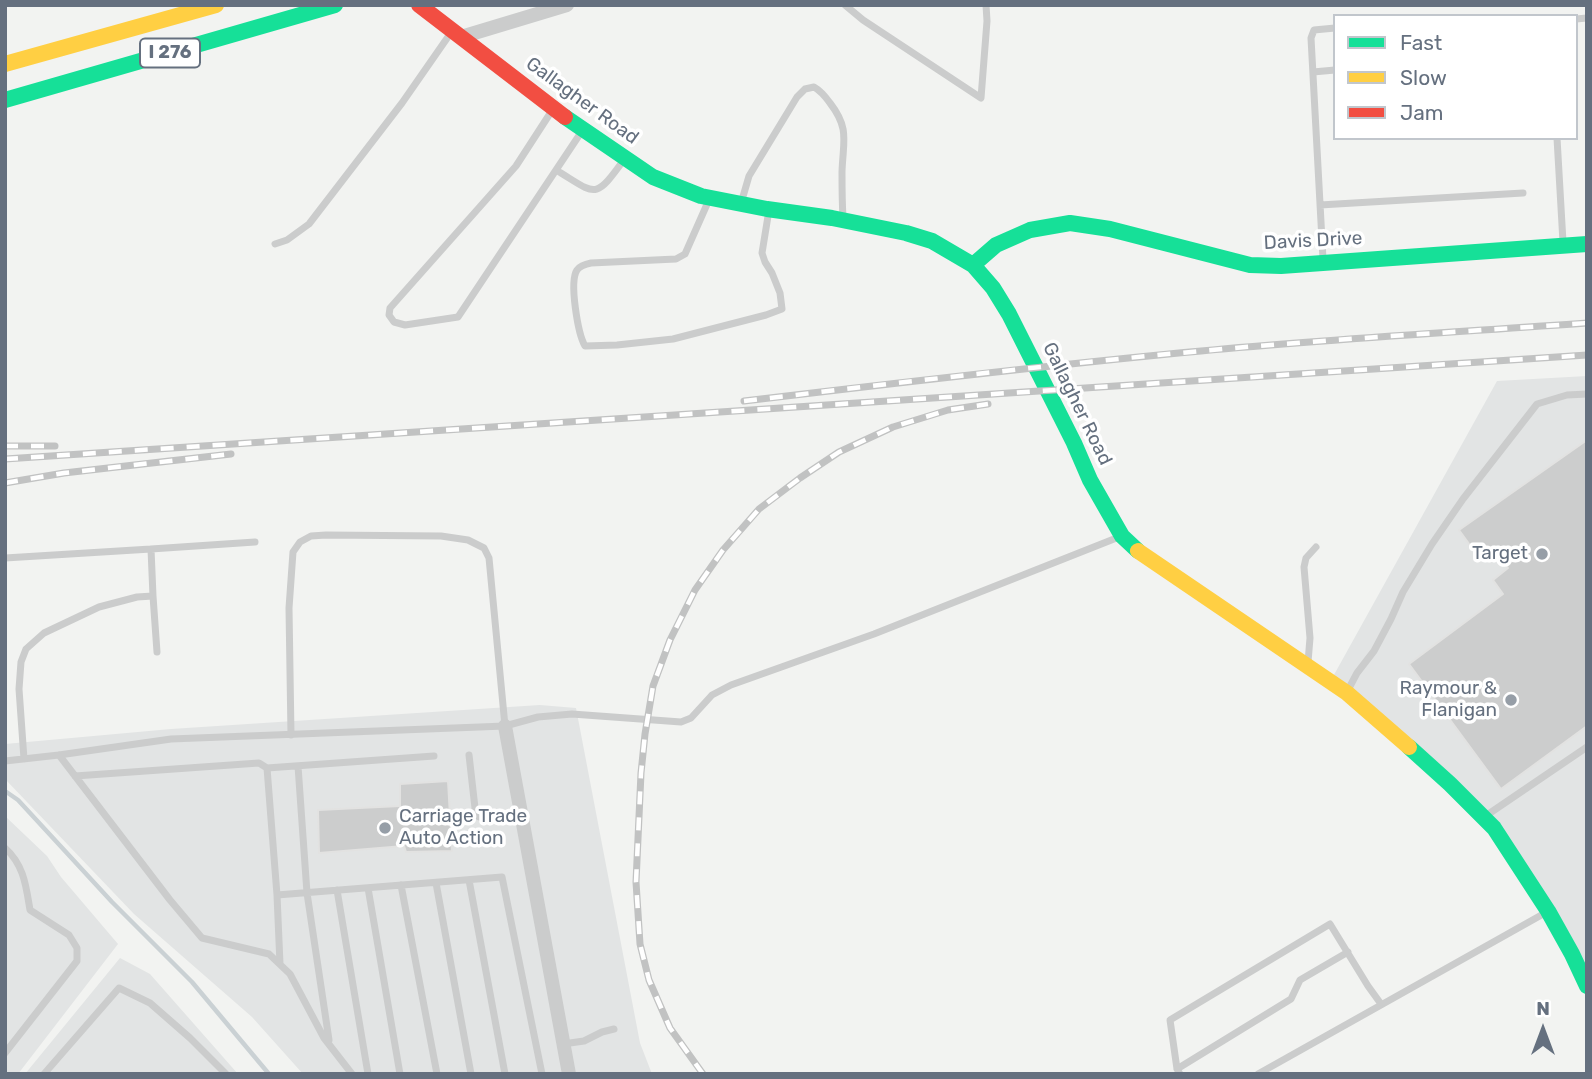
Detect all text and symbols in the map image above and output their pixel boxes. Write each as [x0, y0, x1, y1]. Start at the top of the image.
legend [1333, 14, 1578, 140]
text: Fast [1400, 30, 1442, 55]
road number: I 276 [140, 38, 200, 68]
street label: Gallagher Road [521, 53, 643, 149]
text: Slow [1400, 65, 1447, 90]
text: Jam [1400, 100, 1444, 125]
street label: Davis Drive [1263, 227, 1363, 255]
street label: Gallagher Road [1037, 339, 1117, 469]
place label: Target [1472, 543, 1528, 565]
marker: Target [1534, 546, 1550, 562]
place label: Raymour & Flanigan [1400, 678, 1497, 722]
marker: Raymour & Flanigan [1503, 692, 1519, 708]
place label: Carriage Trade Auto Action [399, 806, 527, 850]
marker: Carriage Trade Auto Action [377, 820, 393, 836]
north arrow [1508, 995, 1578, 1065]
text: N [1536, 997, 1550, 1020]

